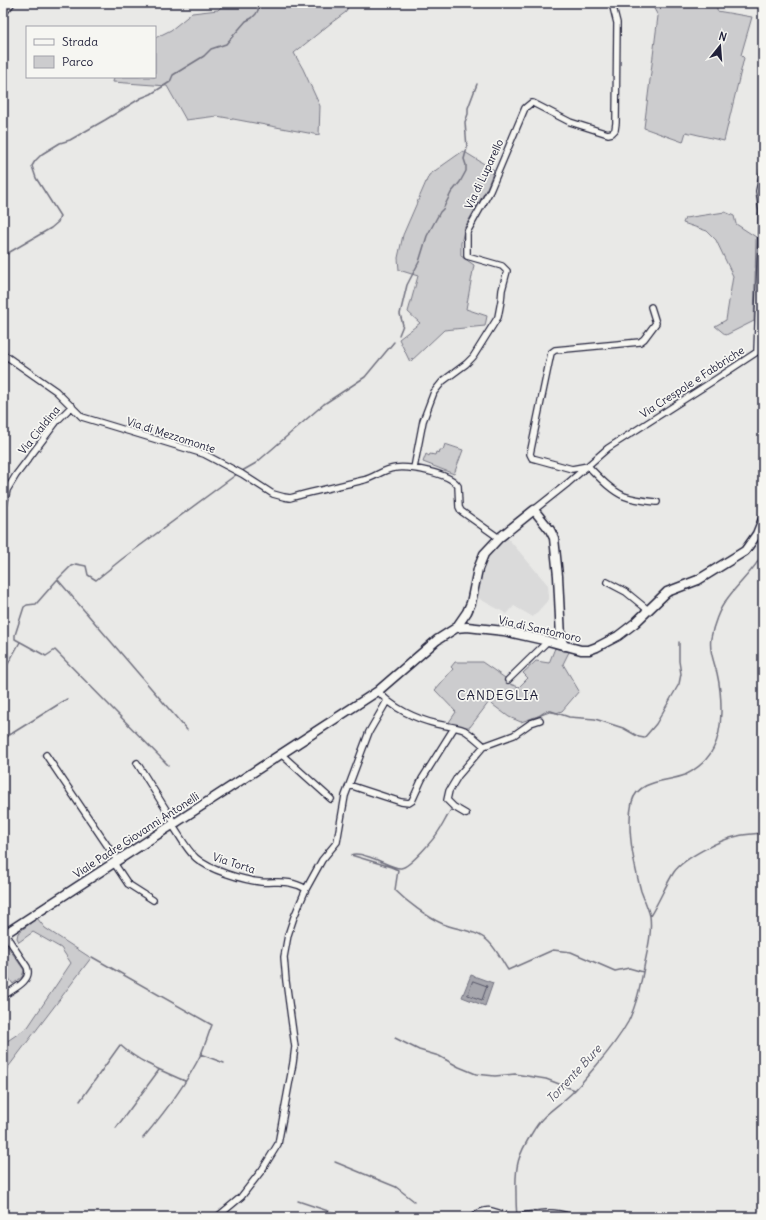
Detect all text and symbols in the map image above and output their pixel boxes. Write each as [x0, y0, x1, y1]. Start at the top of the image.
legend [26, 26, 156, 78]
north arrow [700, 26, 740, 66]
text: N [717, 29, 729, 44]
text: Strada [62, 34, 98, 49]
text: Parco [62, 54, 94, 69]
street label: Via di Luparello [462, 137, 506, 211]
street label: Via Crespole e Fabbriche [637, 343, 747, 421]
street label: Via Cialdina [15, 403, 63, 457]
street label: Via di Mezzomonte [125, 414, 217, 456]
street label: Via di Santomoro [497, 613, 583, 645]
district label: CANDEGLIA [457, 687, 539, 704]
street label: Viale Padre Giovanni Antonelli [70, 789, 202, 881]
street label: Via Torta [211, 850, 257, 876]
water label: Torrente Bure [543, 1040, 605, 1106]

